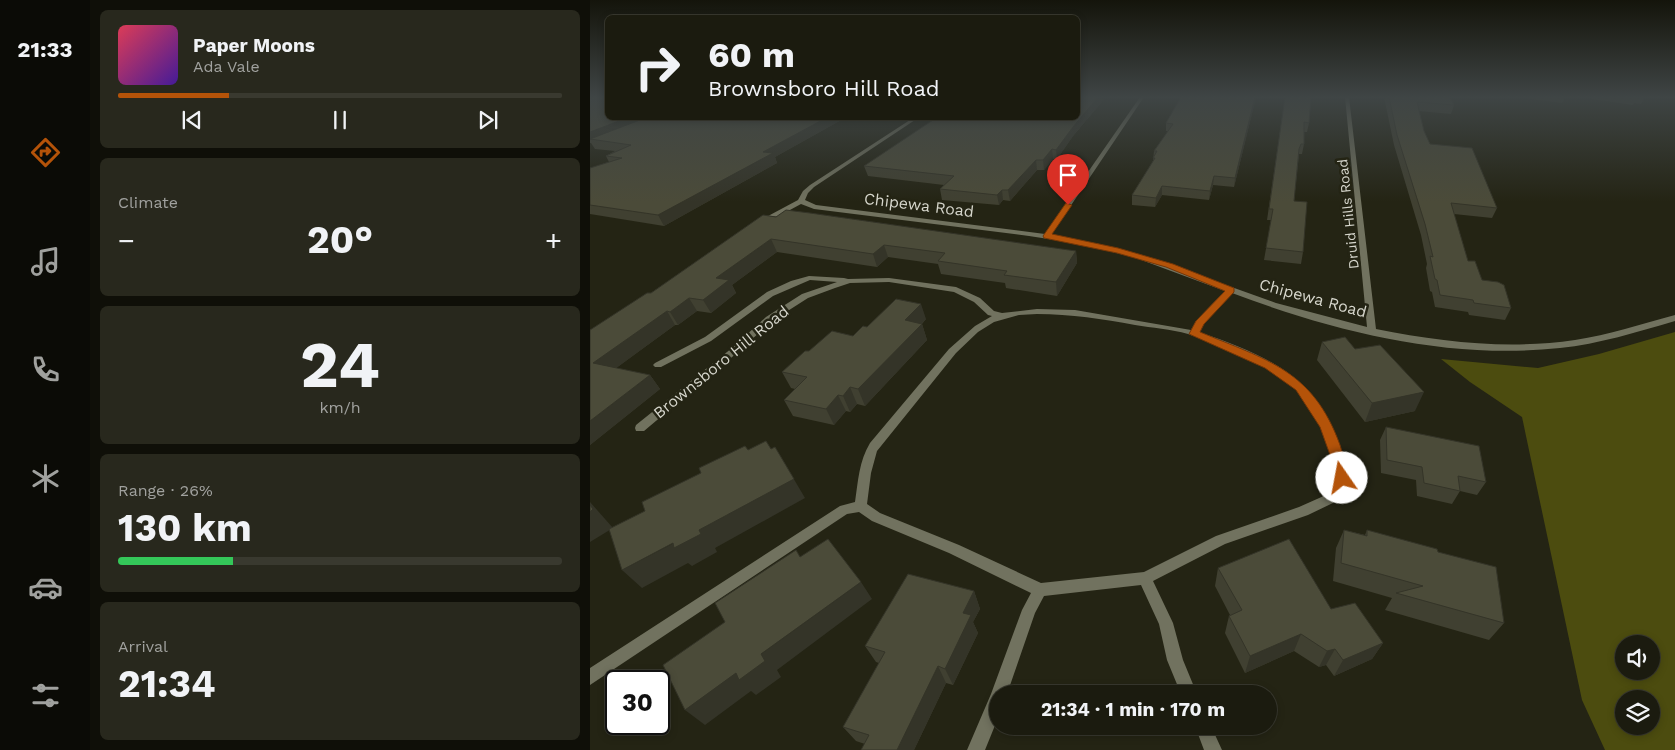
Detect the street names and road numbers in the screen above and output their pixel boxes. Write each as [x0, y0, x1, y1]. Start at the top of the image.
street label: Druid Hills Road [1334, 158, 1362, 270]
street label: Chipewa Road [863, 189, 975, 221]
street label: Chipewa Road [1257, 275, 1369, 321]
street label: Brownsboro Hill Road [650, 302, 792, 422]

